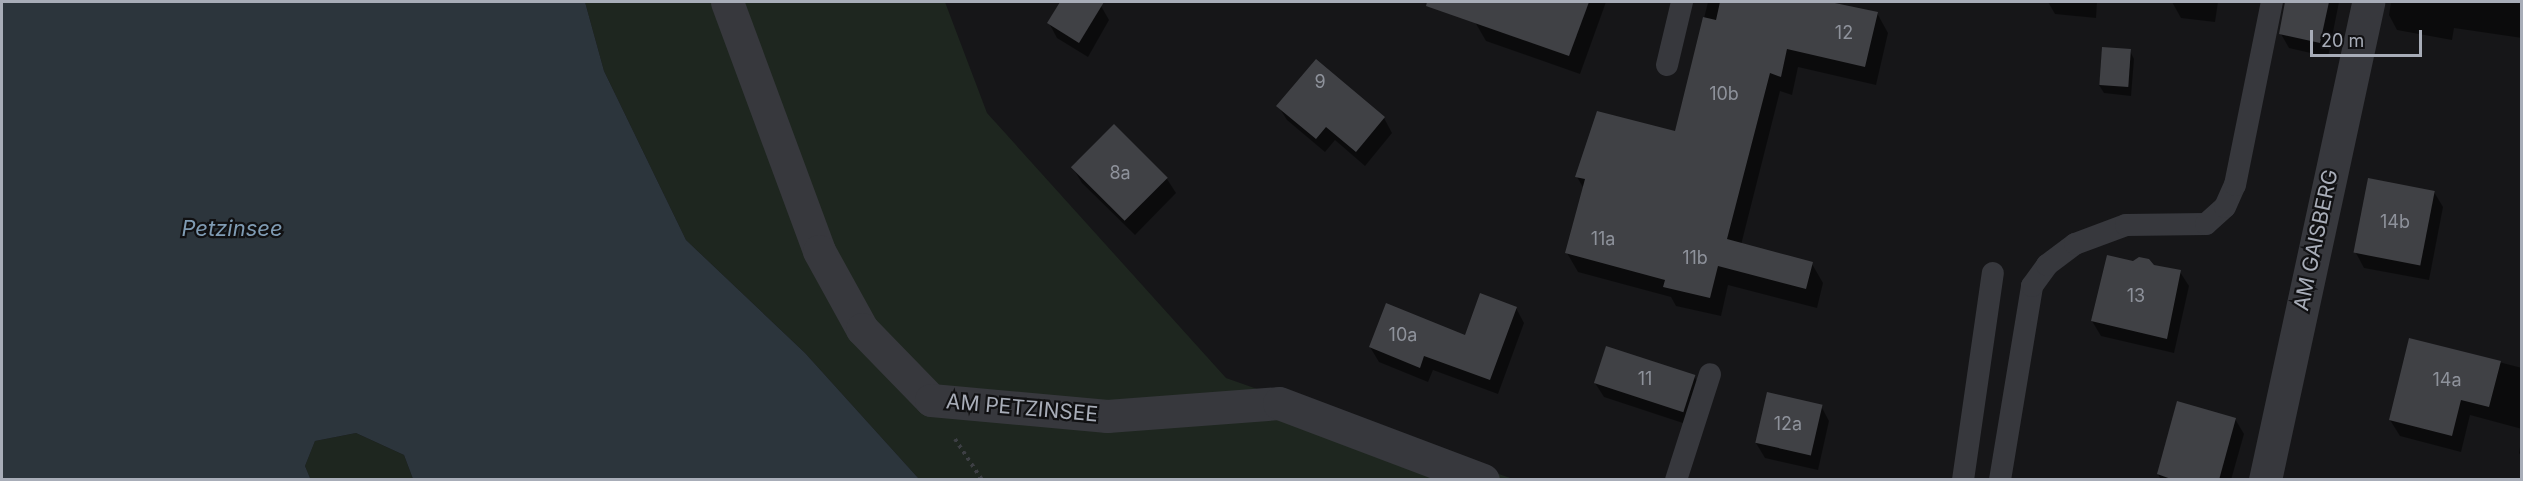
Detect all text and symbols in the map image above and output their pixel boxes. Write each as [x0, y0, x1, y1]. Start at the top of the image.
scale bar [2313, 18, 2426, 56]
house number: 12 [1835, 22, 1853, 44]
text: 20 m [2321, 30, 2364, 51]
house number: 9 [1314, 71, 1326, 93]
house number: 10b [1709, 83, 1739, 105]
house number: 8a [1109, 162, 1131, 184]
street label: AM GAISBERG [2289, 167, 2343, 313]
house number: 14b [2380, 211, 2410, 233]
water label: Petzinsee [181, 216, 283, 242]
house number: 11a [1591, 228, 1615, 250]
house number: 11b [1682, 247, 1708, 269]
house number: 13 [2127, 285, 2145, 307]
house number: 10a [1389, 324, 1417, 346]
house number: 11 [1638, 368, 1652, 390]
house number: 14a [2432, 369, 2462, 391]
street label: AM PETZINSEE [945, 389, 1099, 427]
house number: 12a [1774, 413, 1802, 435]

